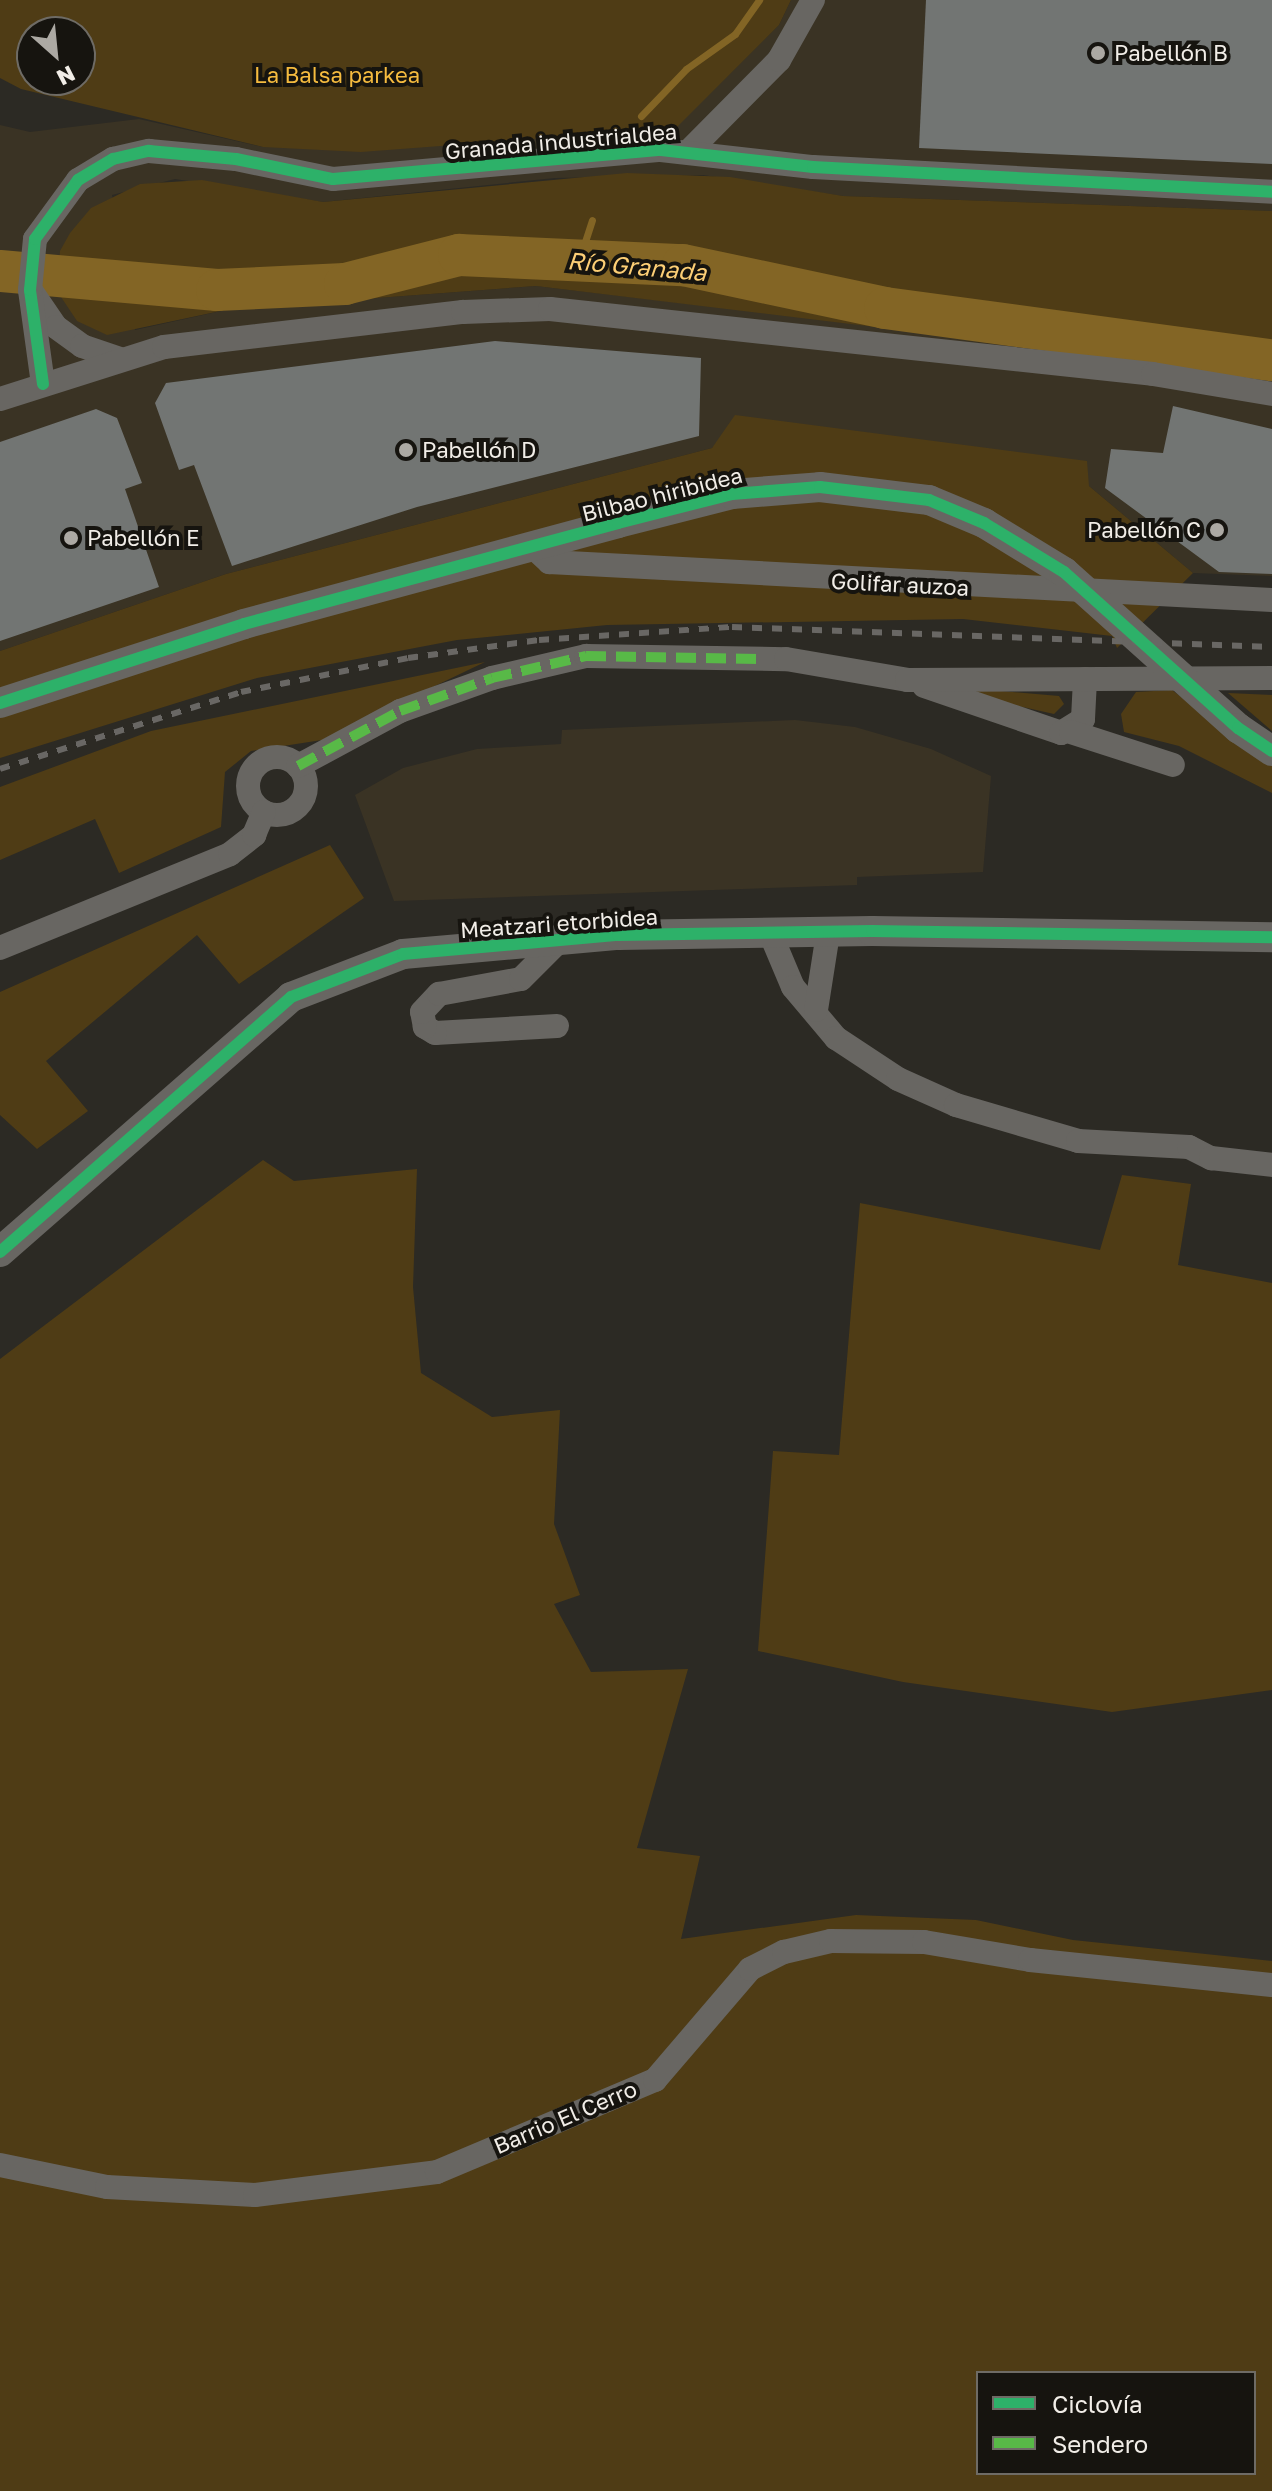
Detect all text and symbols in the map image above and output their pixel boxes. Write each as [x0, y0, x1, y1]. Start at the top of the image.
north arrow [16, 16, 96, 96]
place label: Pabellón B [1114, 40, 1228, 66]
marker: Pabellón B [1089, 44, 1107, 62]
text: N [53, 60, 80, 92]
park label: La Balsa parkea [254, 62, 420, 88]
street label: Granada industrialdea [444, 118, 678, 164]
water label: Río Granada [566, 246, 708, 286]
place label: Pabellón D [422, 437, 536, 463]
marker: Pabellón D [397, 441, 415, 459]
street label: Bilbao hiribidea [579, 461, 745, 527]
place label: Pabellón C [1087, 517, 1201, 543]
marker: Pabellón C [1208, 521, 1226, 539]
place label: Pabellón E [87, 525, 199, 551]
marker: Pabellón E [62, 529, 80, 547]
street label: Golifar auzoa [830, 567, 970, 601]
street label: Meatzari etorbidea [459, 903, 659, 943]
street label: Barrio El Cerro [490, 2075, 640, 2159]
legend [976, 2371, 1256, 2475]
text: Ciclovía [1052, 2389, 1143, 2418]
text: Sendero [1052, 2429, 1148, 2458]

